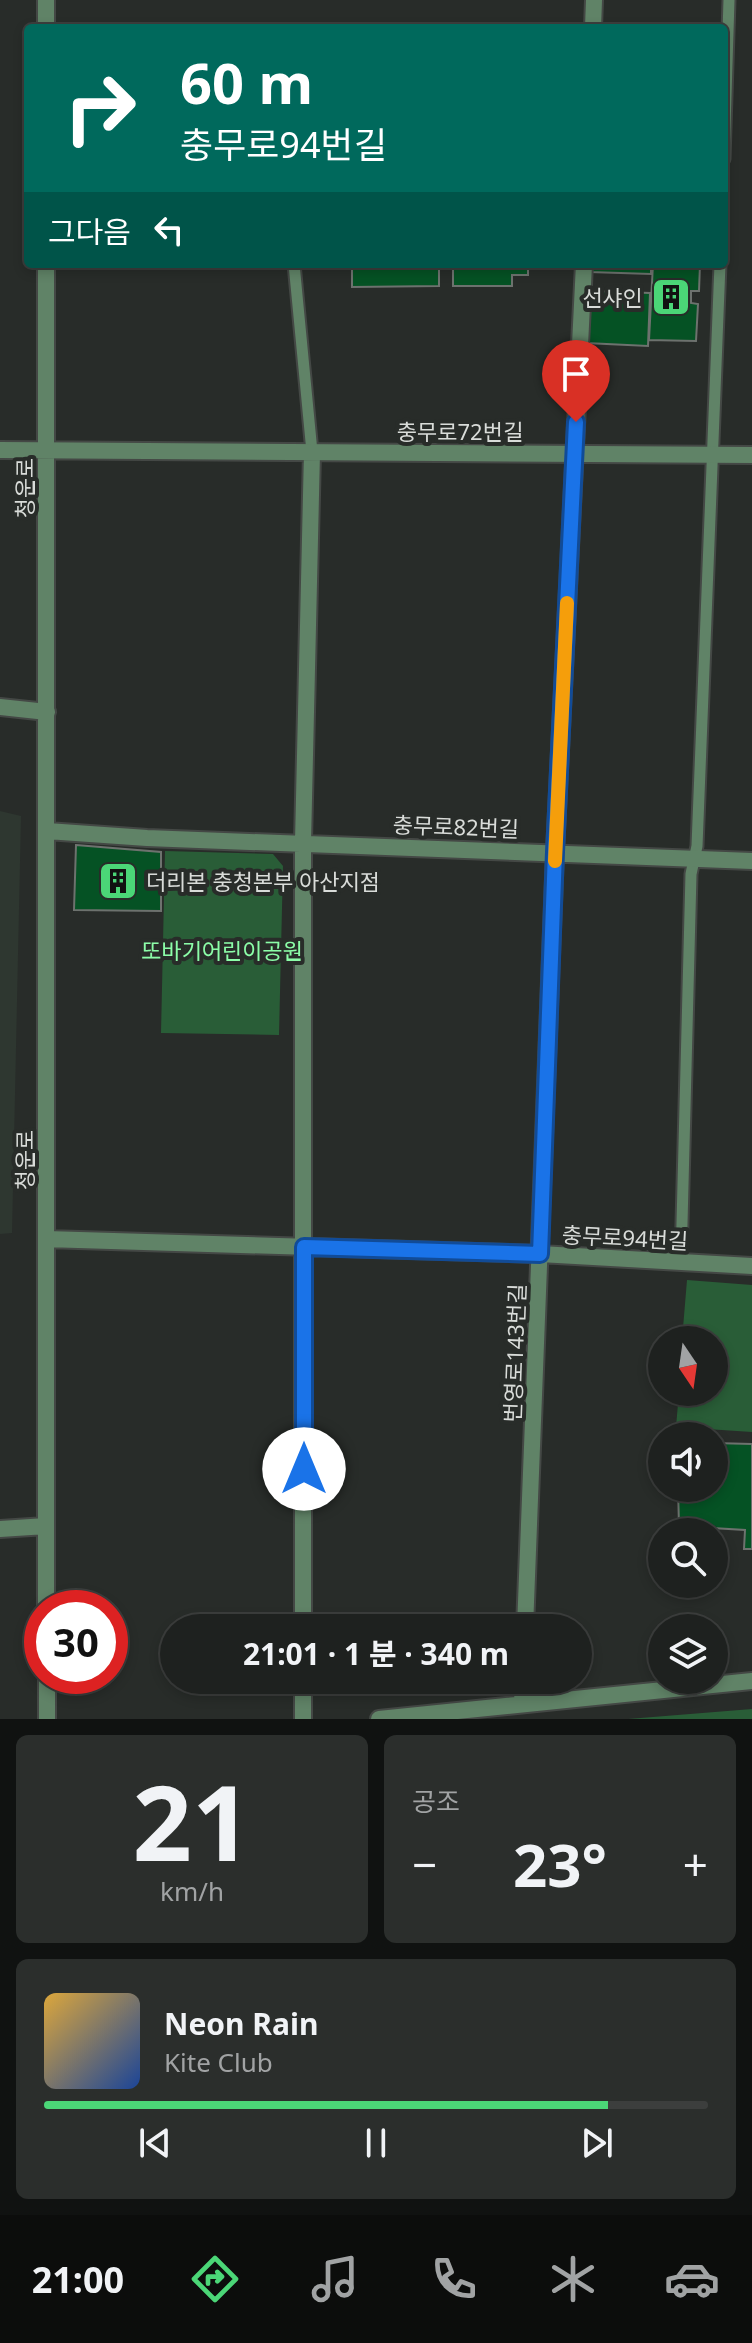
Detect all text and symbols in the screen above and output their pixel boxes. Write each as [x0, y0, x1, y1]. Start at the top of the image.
text: 60 m [180, 44, 313, 120]
icon: right [48, 56, 152, 160]
text: 충무로94번길 [180, 120, 387, 169]
icon: left [147, 208, 191, 252]
text: 그다음 [48, 211, 131, 252]
building icon: 선샤인 [650, 276, 692, 318]
place label: 선샤인 [582, 282, 643, 312]
pin [542, 340, 610, 422]
icon: arrive [554, 352, 598, 396]
street label: 충무로72번길 [397, 416, 523, 446]
street label: 청운로 [9, 458, 39, 518]
street label: 충무로82번길 [392, 809, 520, 843]
building icon: 더리본 충청본부 아산지점 [97, 860, 139, 902]
place label: 더리본 충청본부 아산지점 [146, 866, 380, 896]
park label: 또바기어린이공원 [141, 935, 303, 965]
street label: 청운로 [9, 1130, 39, 1190]
street label: 충무로94번길 [561, 1219, 689, 1255]
street label: 번영로143번길 [497, 1283, 531, 1423]
north arrow [648, 1326, 728, 1406]
map controls [648, 1326, 728, 1694]
button: sound [648, 1422, 728, 1502]
position arrow [262, 1427, 346, 1511]
button: search [648, 1518, 728, 1598]
speed limit sign: 30 [24, 1590, 128, 1694]
button: layers [648, 1614, 728, 1694]
text: 21:01 · 1 분 · 340 m [243, 1633, 509, 1674]
text: 21 [133, 1750, 251, 1891]
text: 공조 [412, 1783, 460, 1819]
text: 23° [513, 1823, 607, 1905]
text: − [412, 1834, 437, 1894]
text: + [683, 1834, 708, 1894]
text: km/h [160, 1873, 224, 1909]
text: Neon Rain [164, 2003, 318, 2044]
text: Kite Club [164, 2044, 273, 2080]
icon: previous [133, 2121, 177, 2165]
icon: pause [354, 2121, 398, 2165]
icon: next [575, 2121, 619, 2165]
icon: directions [187, 2251, 243, 2307]
icon: music [307, 2251, 363, 2307]
icon: phone [426, 2251, 482, 2307]
icon: climate [545, 2251, 601, 2307]
icon: car [664, 2251, 720, 2307]
text: 21:00 [32, 2255, 124, 2304]

